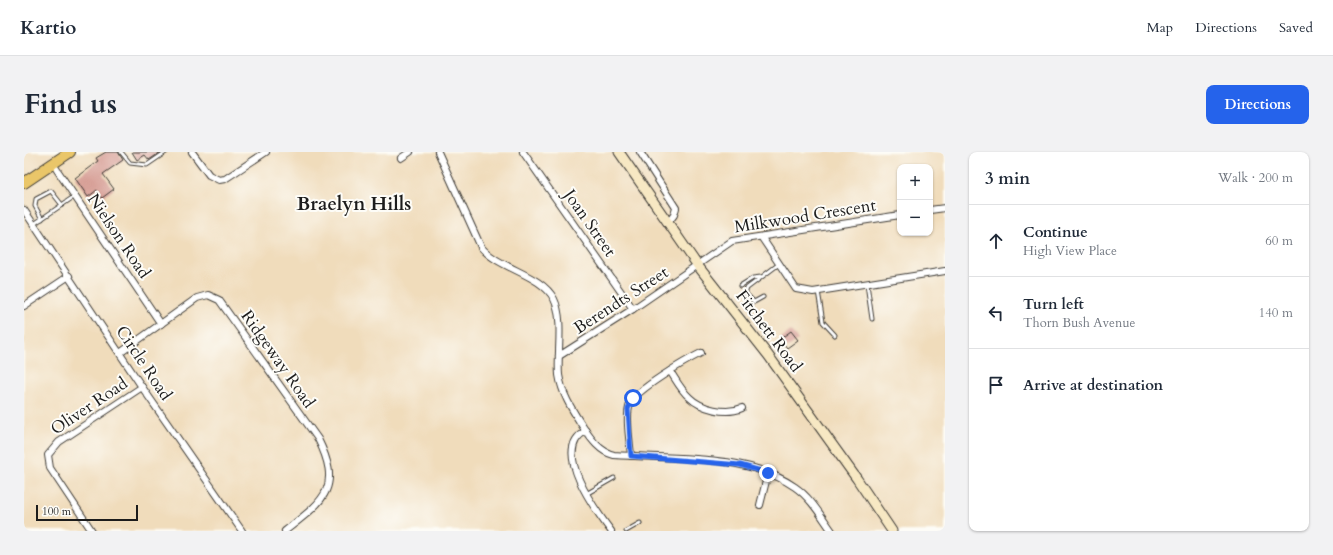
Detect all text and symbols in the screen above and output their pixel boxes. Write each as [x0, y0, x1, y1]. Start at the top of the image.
text: Kartio [20, 15, 76, 41]
text: Map [1147, 18, 1173, 37]
text: Directions [1195, 18, 1257, 37]
text: Saved [1279, 18, 1313, 37]
text: Find us [24, 85, 117, 123]
button: Directions [1206, 85, 1309, 124]
map controls [897, 164, 933, 236]
button: + [897, 164, 933, 200]
text: 3 min [985, 167, 1030, 190]
text: Walk · 200 m [1218, 169, 1293, 187]
street label: Joan Street [557, 182, 622, 262]
street label: Nielson Road [82, 189, 156, 283]
district label: Braelyn Hills [297, 191, 411, 217]
street label: Milkwood Crescent [733, 193, 878, 239]
button: − [897, 200, 933, 236]
text: Continue [1023, 222, 1088, 242]
icon: ahead [985, 230, 1007, 252]
text: 60 m [1265, 232, 1293, 250]
text: High View Place [1023, 242, 1117, 260]
street label: Berendts Street [569, 260, 673, 339]
street label: Fitchett Road [731, 285, 807, 377]
text: Turn left [1023, 294, 1084, 314]
icon: left [985, 302, 1007, 324]
text: 140 m [1259, 304, 1293, 322]
street label: Ridgeway Road [236, 305, 320, 413]
text: Thorn Bush Avenue [1023, 314, 1135, 332]
street label: Circle Road [110, 321, 178, 405]
street label: Oliver Road [46, 372, 132, 440]
icon: arrive [985, 374, 1007, 396]
text: Arrive at destination [1023, 375, 1163, 395]
route start [624, 389, 642, 407]
route end [759, 464, 777, 482]
scale bar [36, 503, 138, 522]
text: 100 m [42, 504, 71, 519]

